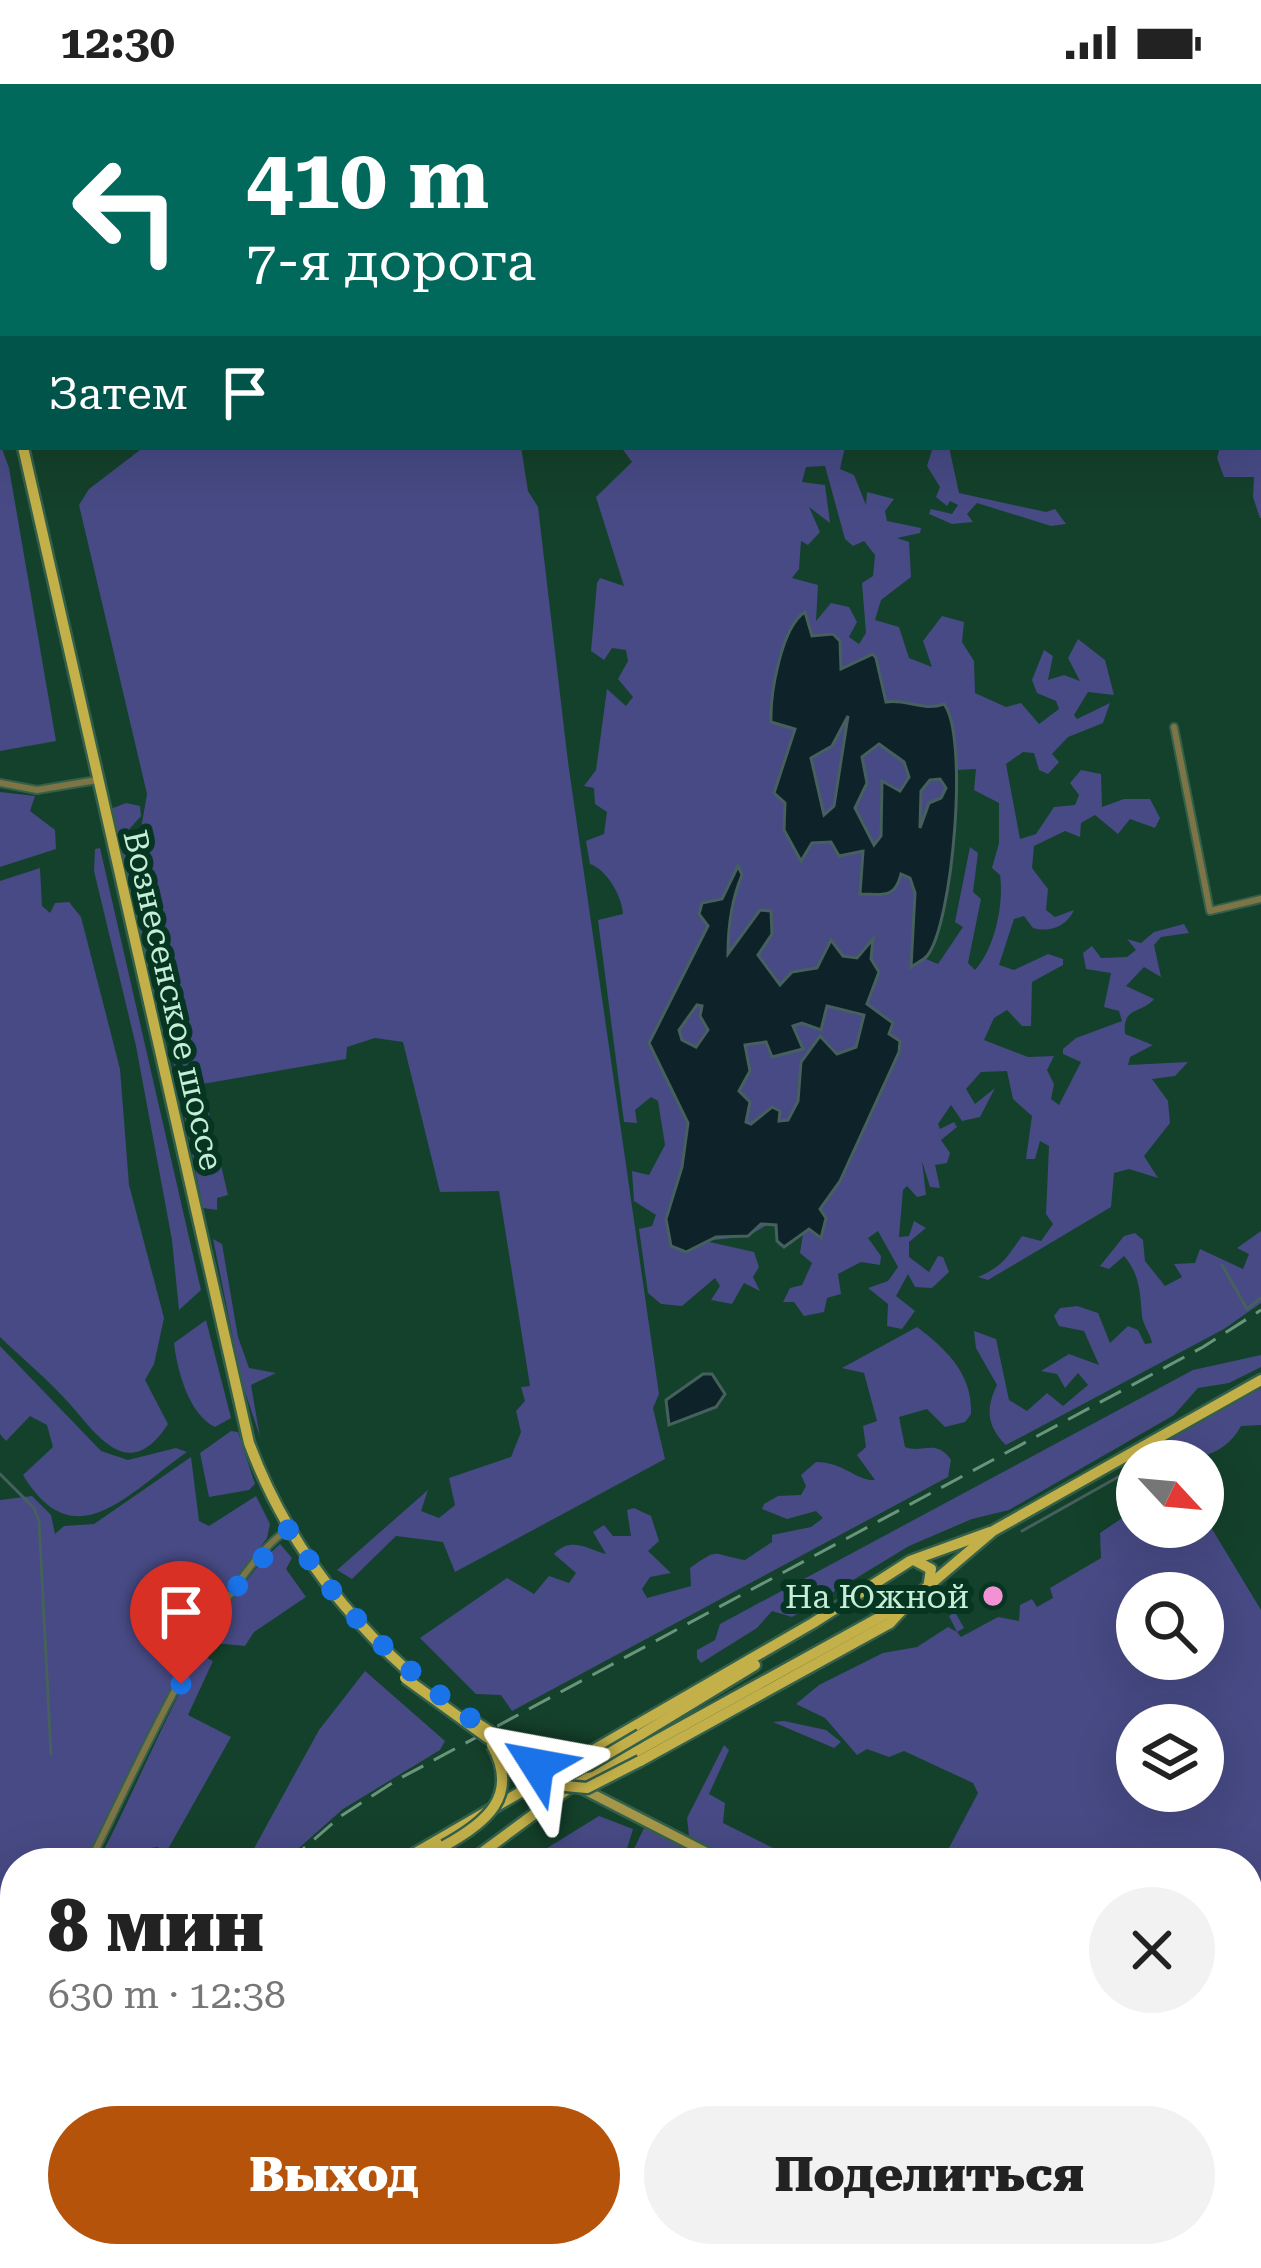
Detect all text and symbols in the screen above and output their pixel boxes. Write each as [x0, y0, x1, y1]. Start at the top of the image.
text: 12:30 [60, 16, 175, 69]
text: 410 m [246, 130, 489, 228]
icon: left [48, 132, 204, 288]
text: 7-я дорога [246, 230, 536, 293]
icon: arrive [212, 360, 278, 426]
text: Затем [48, 367, 188, 420]
street label: Вознесенское шоссе [115, 826, 232, 1174]
north arrow [1116, 1440, 1224, 1548]
map controls [1116, 1440, 1224, 1812]
pin [130, 1561, 232, 1684]
button: search [1116, 1572, 1224, 1680]
place label: На Южной [785, 1577, 969, 1616]
icon: arrive [148, 1579, 214, 1645]
marker: На Южной [980, 1583, 1006, 1609]
position arrow [474, 1702, 600, 1828]
button: layers [1116, 1704, 1224, 1812]
text: 8 мин [48, 1884, 264, 1969]
button: close [1089, 1887, 1215, 2013]
text: 630 m · 12:38 [48, 1972, 286, 2018]
button: Выход [48, 2106, 620, 2244]
button: Поделиться [644, 2106, 1215, 2244]

